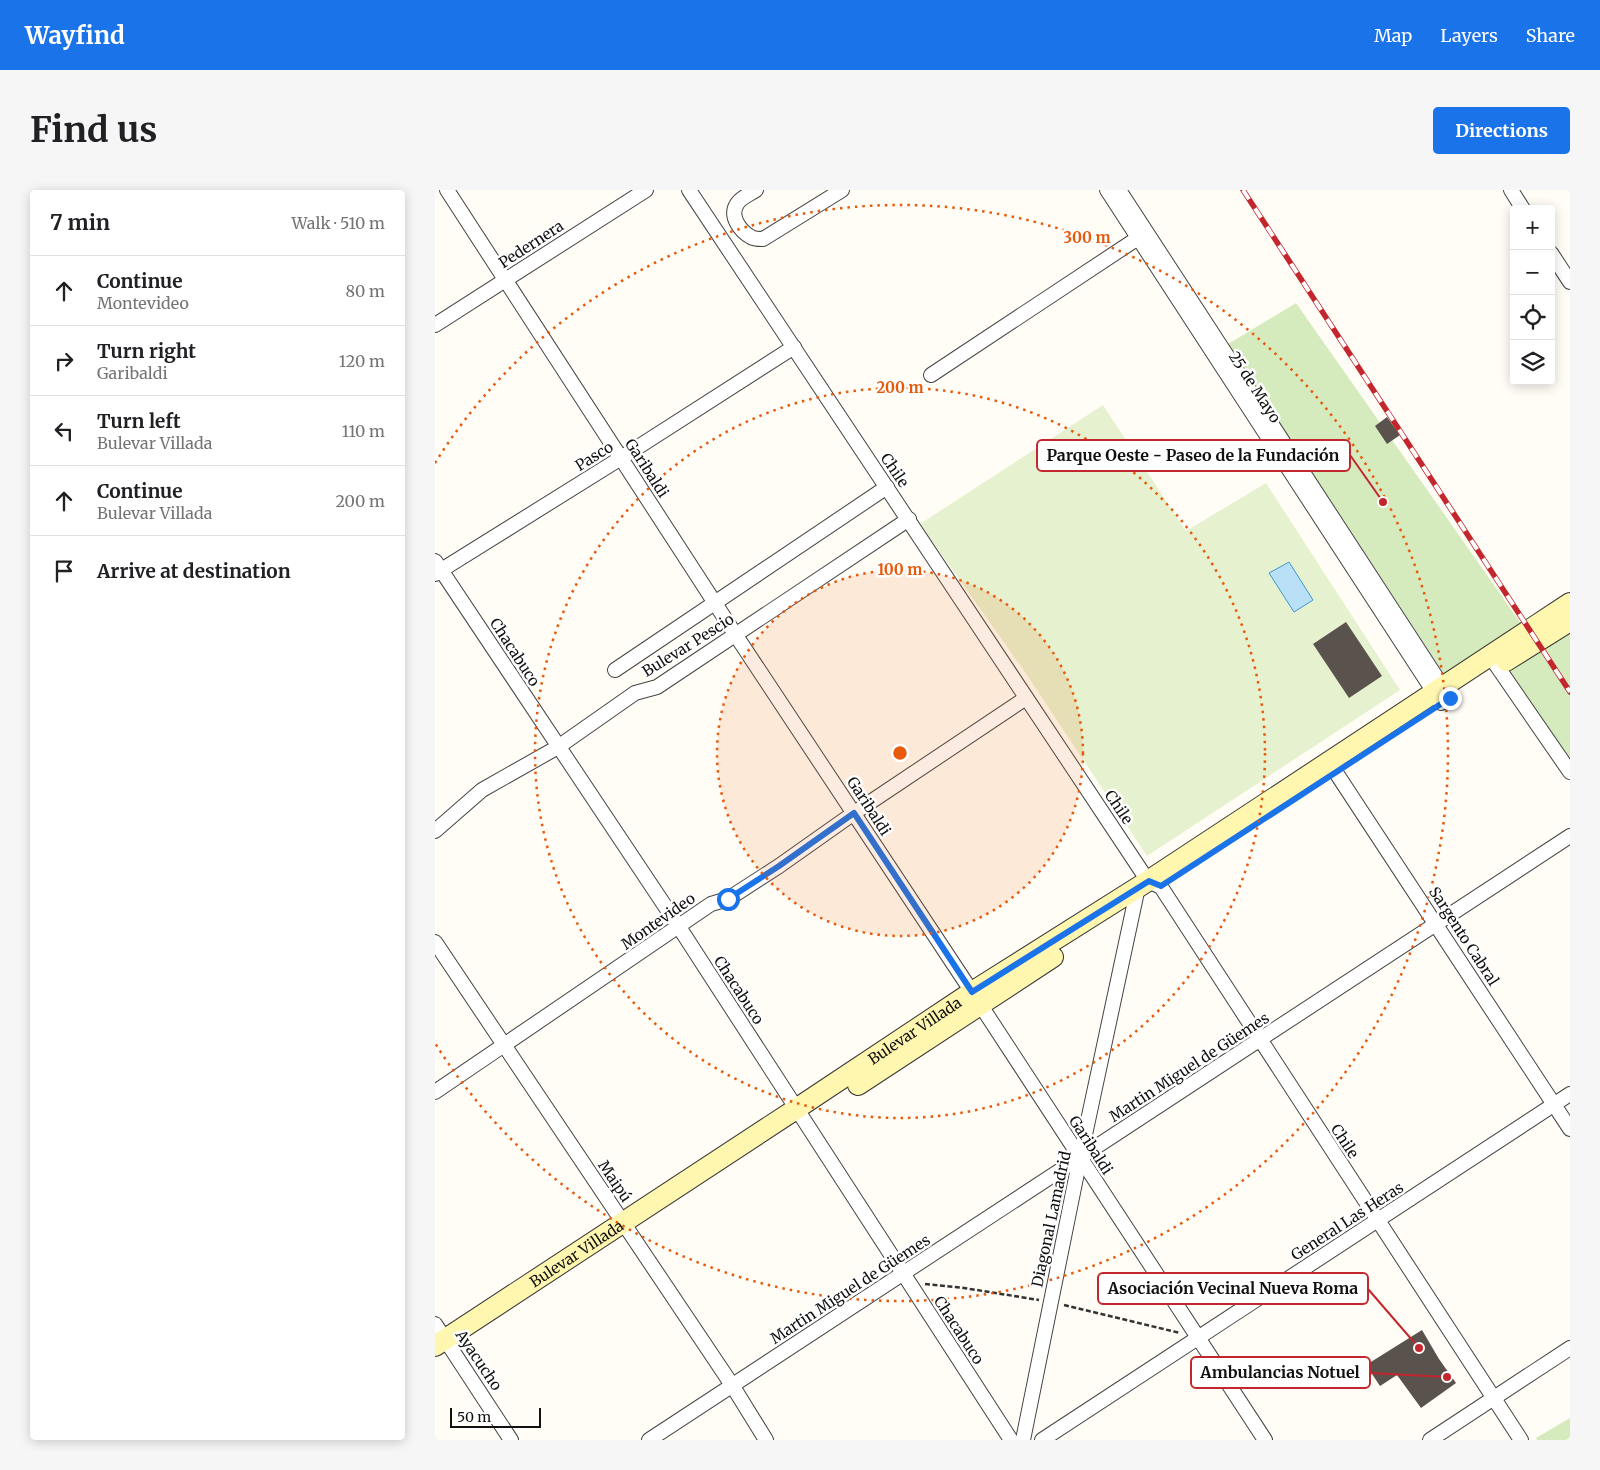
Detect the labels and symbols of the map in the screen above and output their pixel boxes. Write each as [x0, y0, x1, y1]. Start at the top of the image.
street label: Pedernera [495, 216, 567, 272]
text: 300 m [1063, 228, 1111, 247]
street label: 25 de Mayo [1225, 348, 1285, 426]
text: 200 m [876, 378, 924, 397]
street label: Garibaldi [621, 435, 673, 501]
street label: Pasco [572, 437, 617, 475]
callout: Parque Oeste - Paseo de la Fundación [1037, 440, 1350, 471]
text: Parque Oeste - Paseo de la Fundación [1047, 445, 1340, 465]
street label: Chile [877, 449, 913, 491]
text: 100 m [878, 560, 922, 579]
street label: Bulevar Pescio [639, 609, 738, 681]
street label: Chacabuco [486, 614, 544, 690]
route end [1439, 687, 1462, 710]
centre of rings [891, 744, 909, 762]
street label: Garibaldi [843, 773, 895, 839]
street label: Chile [1101, 786, 1137, 828]
street label: Sargento Cabral [1425, 883, 1503, 989]
street label: Montevideo [617, 888, 699, 953]
route start [717, 888, 740, 911]
street label: Chacabuco [710, 952, 768, 1028]
street label: Bulevar Villada [864, 992, 965, 1068]
street label: Martin Miguel de Güemes [1106, 1008, 1272, 1126]
street label: Garibaldi [1065, 1112, 1117, 1178]
street label: Chile [1327, 1120, 1363, 1162]
street label: Diagonal Lamadrid [1027, 1149, 1075, 1289]
street label: Maipú [594, 1157, 636, 1205]
street label: General Las Heras [1287, 1178, 1407, 1264]
street label: Bulevar Villada [526, 1216, 627, 1291]
street label: Martin Miguel de Güemes [767, 1230, 933, 1348]
callout: Asociación Vecinal Nueva Roma [1098, 1273, 1368, 1304]
text: Asociación Vecinal Nueva Roma [1107, 1278, 1358, 1298]
street label: Chacabuco [930, 1292, 988, 1368]
street label: Ayacucho [451, 1325, 506, 1394]
callout: Ambulancias Notuel [1191, 1357, 1370, 1388]
text: Ambulancias Notuel [1199, 1362, 1360, 1382]
scale bar [450, 1405, 541, 1428]

